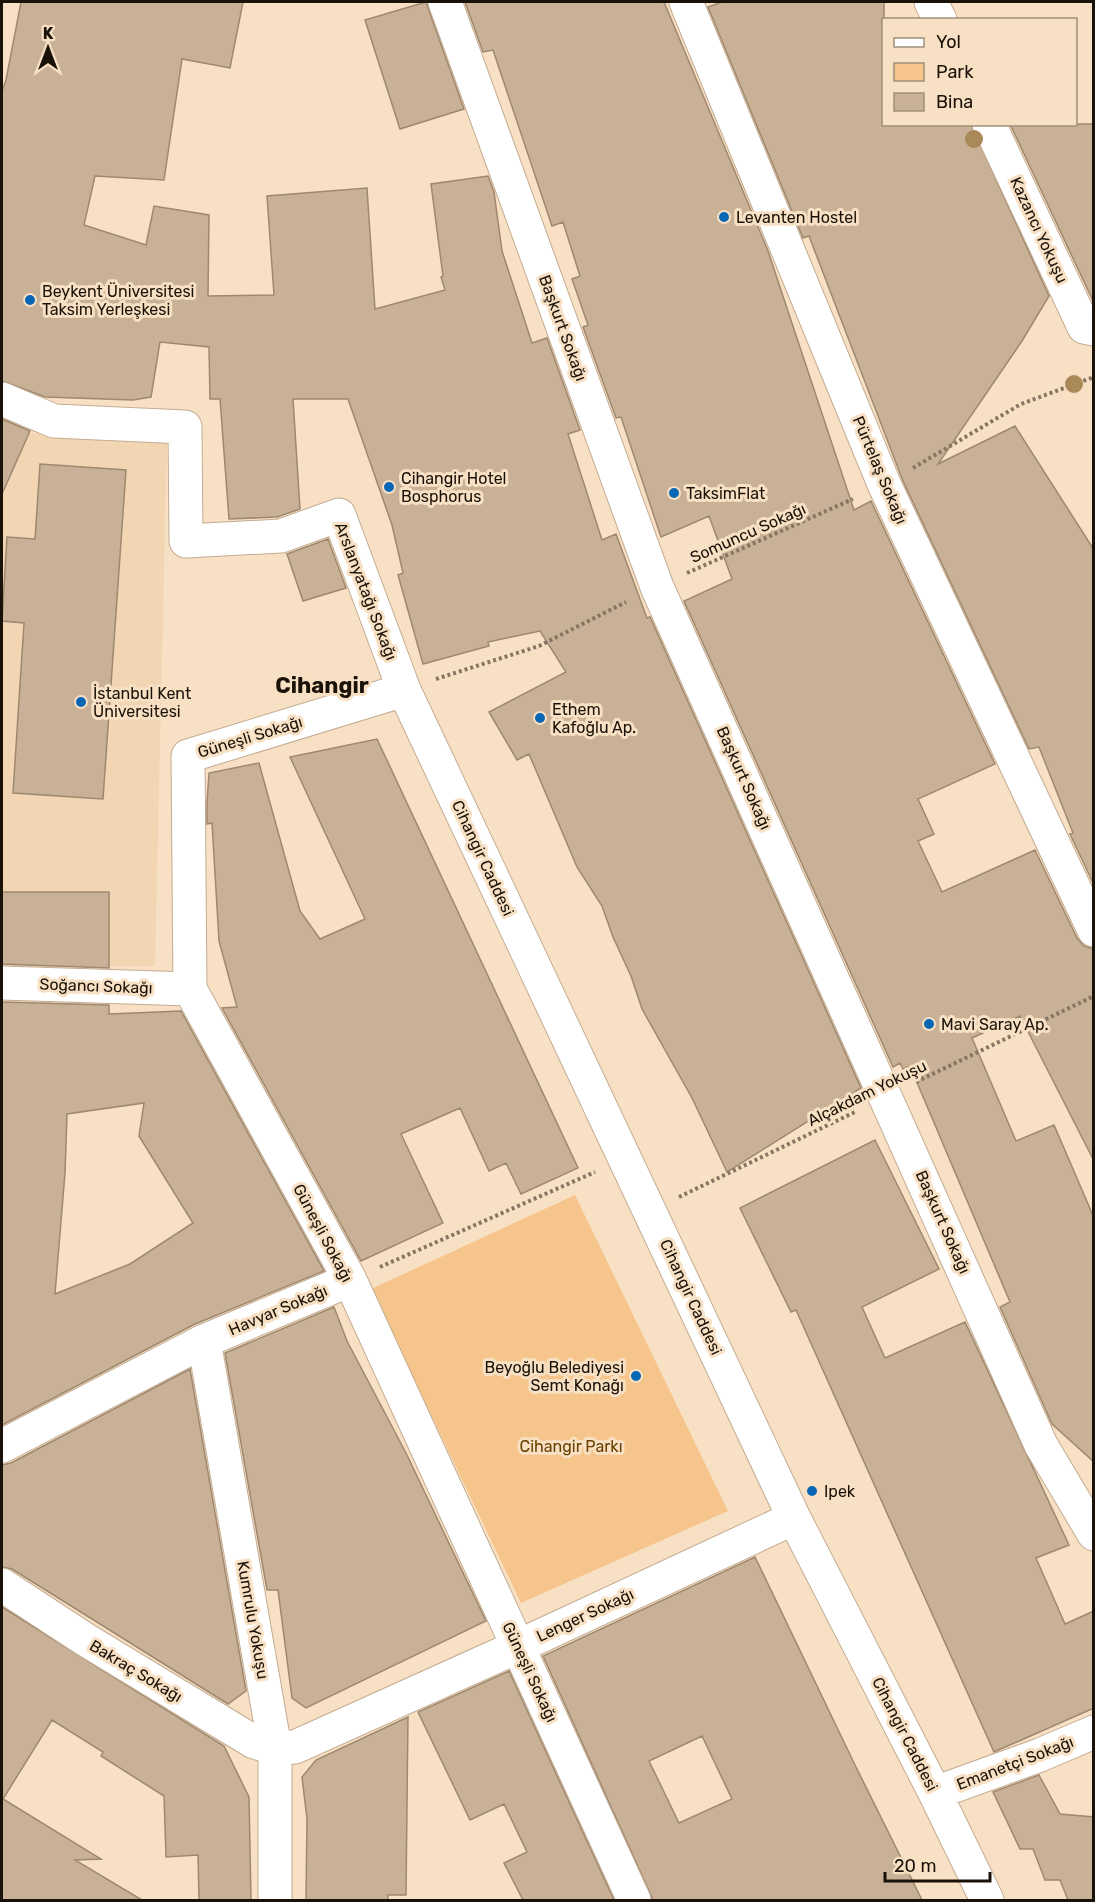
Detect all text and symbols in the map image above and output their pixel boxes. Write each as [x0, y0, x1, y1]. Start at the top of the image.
north arrow [18, 18, 78, 78]
legend [882, 18, 1077, 126]
text: K [43, 24, 54, 43]
text: Yol [936, 31, 961, 53]
text: Park [936, 61, 974, 83]
text: Bina [936, 91, 973, 113]
street label: Kazancı Yokuşu [1006, 174, 1072, 286]
place label: Levanten Hostel [736, 208, 857, 227]
marker: Levanten Hostel [717, 210, 731, 224]
street label: Başkurt Sokağı [535, 272, 591, 384]
place label: Beykent Üniversitesi Taksim Yerleşkesi [42, 282, 194, 319]
marker: Beykent Üniversitesi Taksim Yerleşkesi [23, 293, 37, 307]
street label: Pürtelaş Sokağı [849, 413, 911, 527]
place label: Cihangir Hotel Bosphorus [401, 469, 507, 506]
marker: Cihangir Hotel Bosphorus [382, 480, 396, 494]
place label: TaksimFlat [686, 484, 765, 503]
marker: TaksimFlat [667, 486, 681, 500]
street label: Somuncu Sokağı [687, 499, 809, 567]
street label: Arslanyatağı Sokağı [331, 519, 401, 663]
district label: Cihangir [275, 672, 369, 699]
place label: İstanbul Kent Üniversitesi [93, 684, 191, 721]
marker: İstanbul Kent Üniversitesi [74, 695, 88, 709]
place label: Ethem Kafoğlu Ap. [552, 700, 636, 737]
marker: Ethem Kafoğlu Ap. [533, 711, 547, 725]
street label: Güneşli Sokağı [195, 712, 305, 762]
street label: Başkurt Sokağı [713, 723, 775, 833]
street label: Cihangir Caddesi [448, 797, 518, 919]
street label: Soğancı Sokağı [39, 975, 153, 997]
place label: Mavi Saray Ap. [941, 1015, 1048, 1034]
marker: Mavi Saray Ap. [922, 1017, 936, 1031]
street label: Alçakdam Yokuşu [804, 1056, 930, 1130]
street label: Başkurt Sokağı [912, 1167, 974, 1277]
street label: Güneşli Sokağı [289, 1181, 357, 1285]
street label: Cihangir Caddesi [656, 1236, 726, 1358]
street label: Havyar Sokağı [226, 1281, 330, 1339]
place label: Beyoğlu Belediyesi Semt Konağı [485, 1358, 624, 1395]
marker: Beyoğlu Belediyesi Semt Konağı [629, 1369, 643, 1383]
park label: Cihangir Parkı [519, 1437, 623, 1456]
place label: Ipek [824, 1482, 856, 1501]
marker: Ipek [805, 1484, 819, 1498]
street label: Kumrulu Yokuşu [233, 1559, 273, 1681]
street label: Lenger Sokağı [533, 1584, 637, 1646]
street label: Güneşli Sokağı [498, 1619, 562, 1725]
street label: Bakraç Sokağı [86, 1636, 186, 1706]
street label: Cihangir Caddesi [868, 1674, 942, 1794]
street label: Emanetçi Sokağı [954, 1732, 1076, 1794]
scale bar [885, 1845, 990, 1883]
text: 20 m [894, 1855, 936, 1877]

